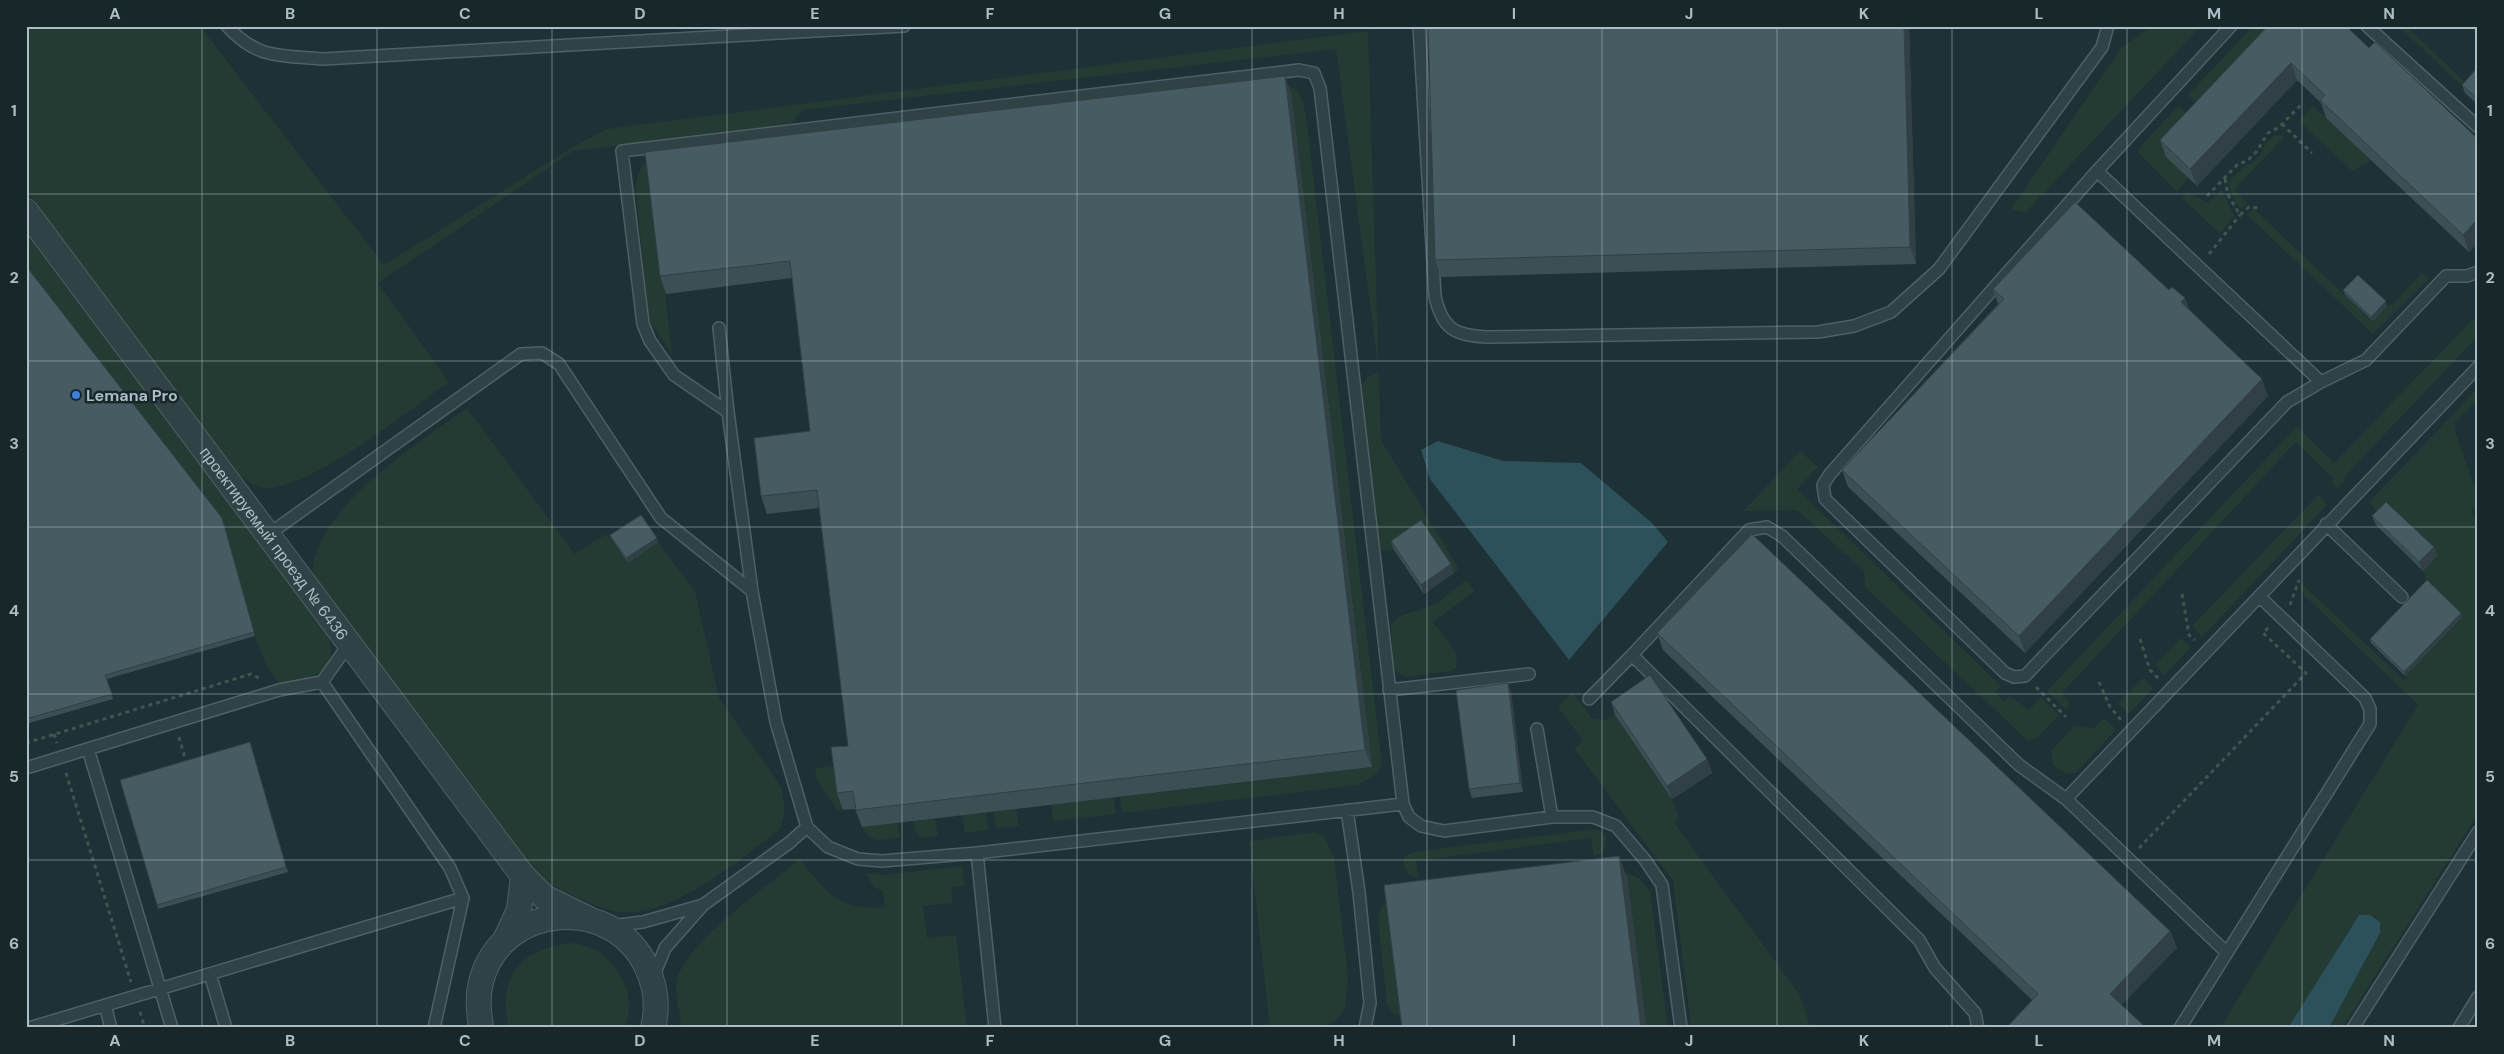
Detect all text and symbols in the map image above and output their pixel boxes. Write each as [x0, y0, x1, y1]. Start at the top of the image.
text: A [109, 3, 121, 24]
text: B [285, 3, 295, 24]
text: C [459, 3, 471, 24]
text: D [634, 3, 646, 24]
text: E [810, 3, 820, 24]
text: F [986, 3, 995, 24]
text: G [1159, 3, 1171, 24]
text: H [1333, 3, 1345, 24]
text: I [1512, 3, 1516, 24]
text: J [1685, 3, 1693, 24]
text: K [1859, 3, 1870, 24]
text: L [2035, 3, 2044, 24]
text: M [2207, 3, 2221, 24]
text: N [2383, 3, 2395, 24]
text: 1 [11, 100, 17, 121]
text: 1 [2487, 100, 2493, 121]
text: 2 [9, 267, 19, 288]
text: 2 [2485, 267, 2495, 288]
place label: Lemana Pro [86, 385, 178, 406]
marker: Lemana Pro [70, 389, 82, 401]
text: 3 [9, 433, 19, 454]
text: 3 [2485, 433, 2495, 454]
street label: проектируемый проезд № 6436 [195, 442, 354, 644]
text: 4 [9, 600, 19, 621]
text: 4 [2485, 600, 2495, 621]
text: 5 [9, 766, 19, 787]
text: 5 [2485, 766, 2495, 787]
text: 6 [9, 933, 19, 954]
text: 6 [2485, 933, 2495, 954]
text: A [109, 1030, 121, 1051]
text: B [285, 1030, 295, 1051]
text: C [459, 1030, 471, 1051]
text: D [634, 1030, 646, 1051]
text: E [810, 1030, 820, 1051]
text: F [986, 1030, 995, 1051]
text: G [1159, 1030, 1171, 1051]
text: H [1333, 1030, 1345, 1051]
text: I [1512, 1030, 1516, 1051]
text: J [1685, 1030, 1693, 1051]
text: K [1859, 1030, 1870, 1051]
text: L [2035, 1030, 2044, 1051]
text: M [2207, 1030, 2221, 1051]
text: N [2383, 1030, 2395, 1051]

